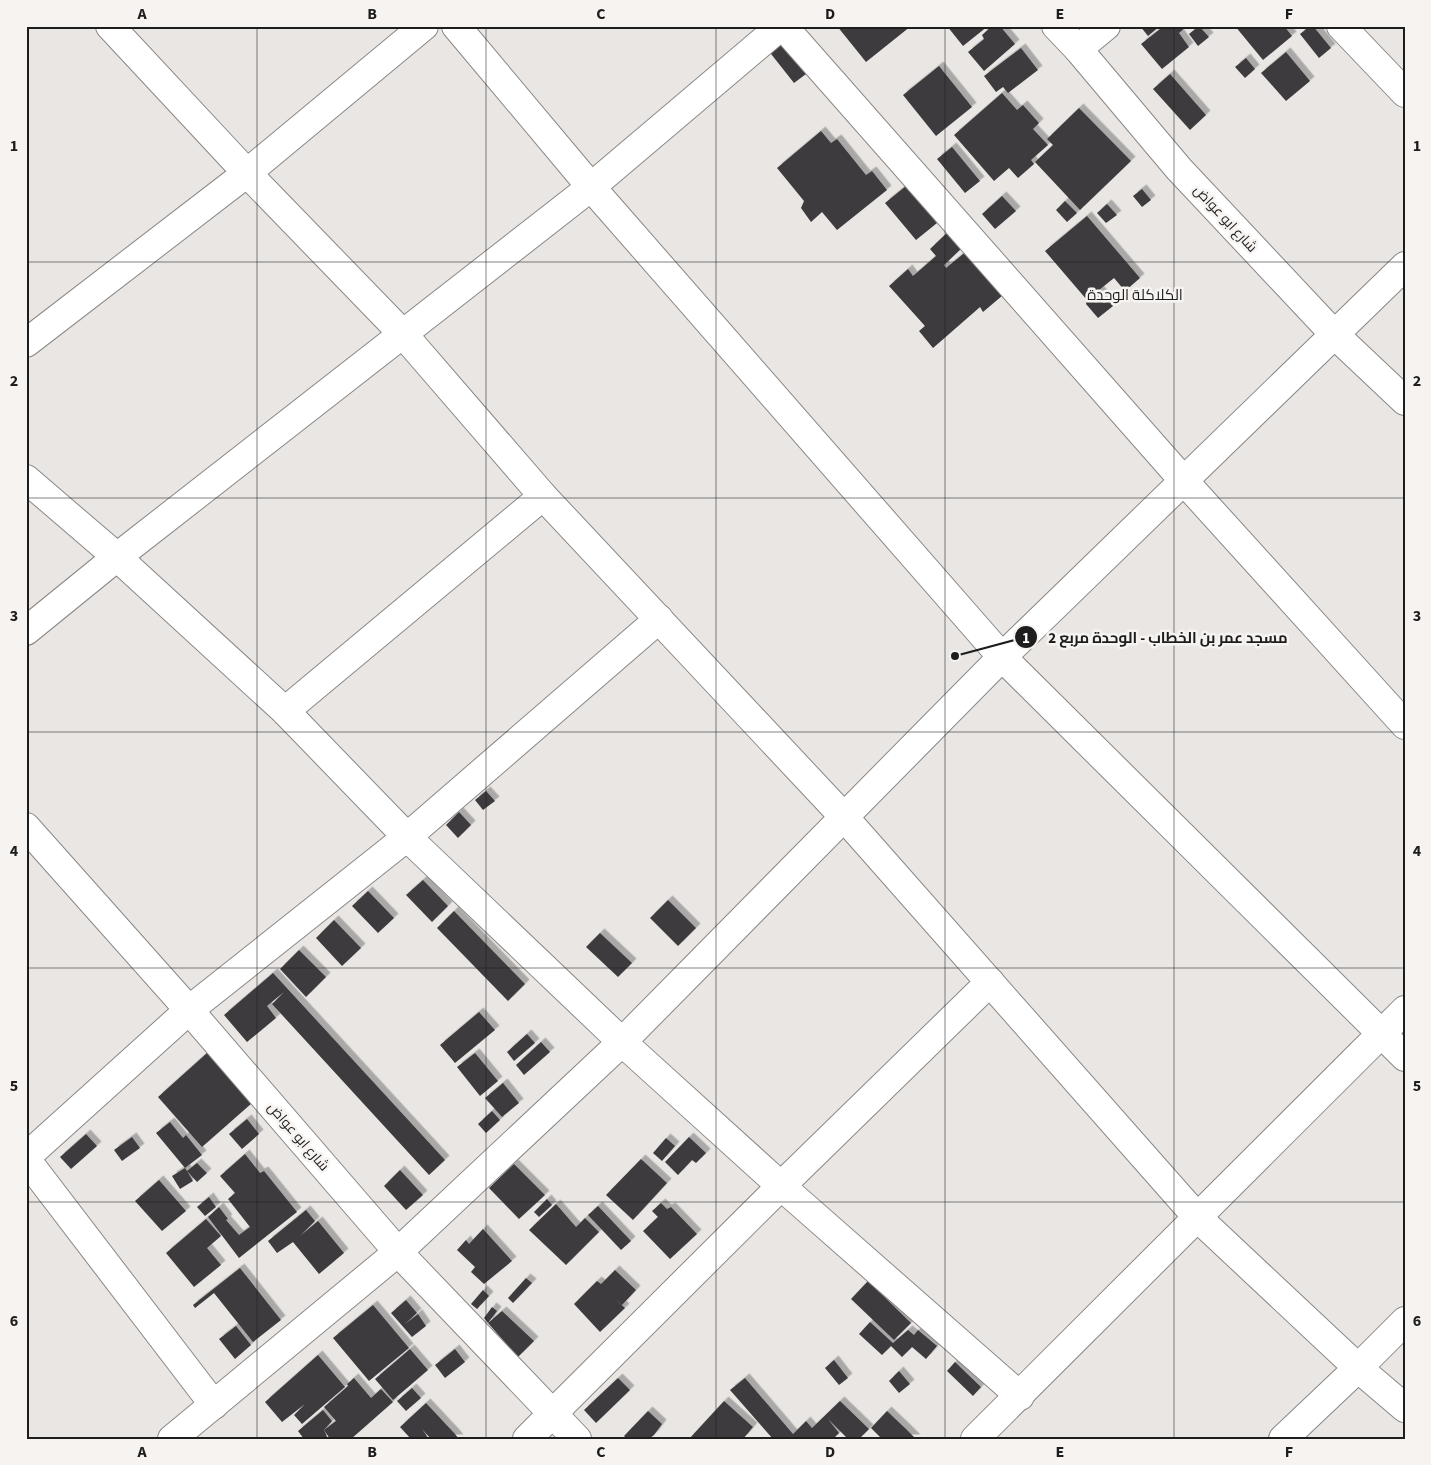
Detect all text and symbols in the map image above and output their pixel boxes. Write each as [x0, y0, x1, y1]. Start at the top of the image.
text: A [136, 3, 147, 25]
text: B [367, 3, 377, 25]
text: C [596, 3, 606, 25]
text: D [825, 3, 835, 25]
text: E [1056, 3, 1064, 25]
text: F [1285, 3, 1293, 25]
text: 1 [10, 135, 18, 157]
text: 1 [1413, 135, 1421, 157]
street label: شارع ابو عواض [1189, 181, 1261, 257]
district label: الكلاكلة الوحدة [1087, 285, 1183, 306]
text: 2 [10, 370, 18, 392]
text: 2 [1413, 370, 1421, 392]
text: 3 [10, 605, 18, 627]
text: 3 [1413, 605, 1421, 627]
callout: مسجد عمر بن الخطاب - الوحدة مربع 2 [1014, 622, 1298, 652]
text: 1 [1022, 628, 1030, 649]
text: مسجد عمر بن الخطاب - الوحدة مربع 2 [1048, 628, 1288, 649]
text: 4 [10, 840, 19, 862]
text: 4 [1413, 840, 1422, 862]
text: 5 [10, 1075, 18, 1097]
text: 5 [1413, 1075, 1421, 1097]
street label: شارع ابو عواض [263, 1098, 333, 1176]
text: 6 [10, 1310, 18, 1332]
text: 6 [1413, 1310, 1421, 1332]
text: A [136, 1441, 147, 1463]
text: B [367, 1441, 377, 1463]
text: C [596, 1441, 606, 1463]
text: D [825, 1441, 835, 1463]
text: E [1056, 1441, 1064, 1463]
text: F [1285, 1441, 1293, 1463]

